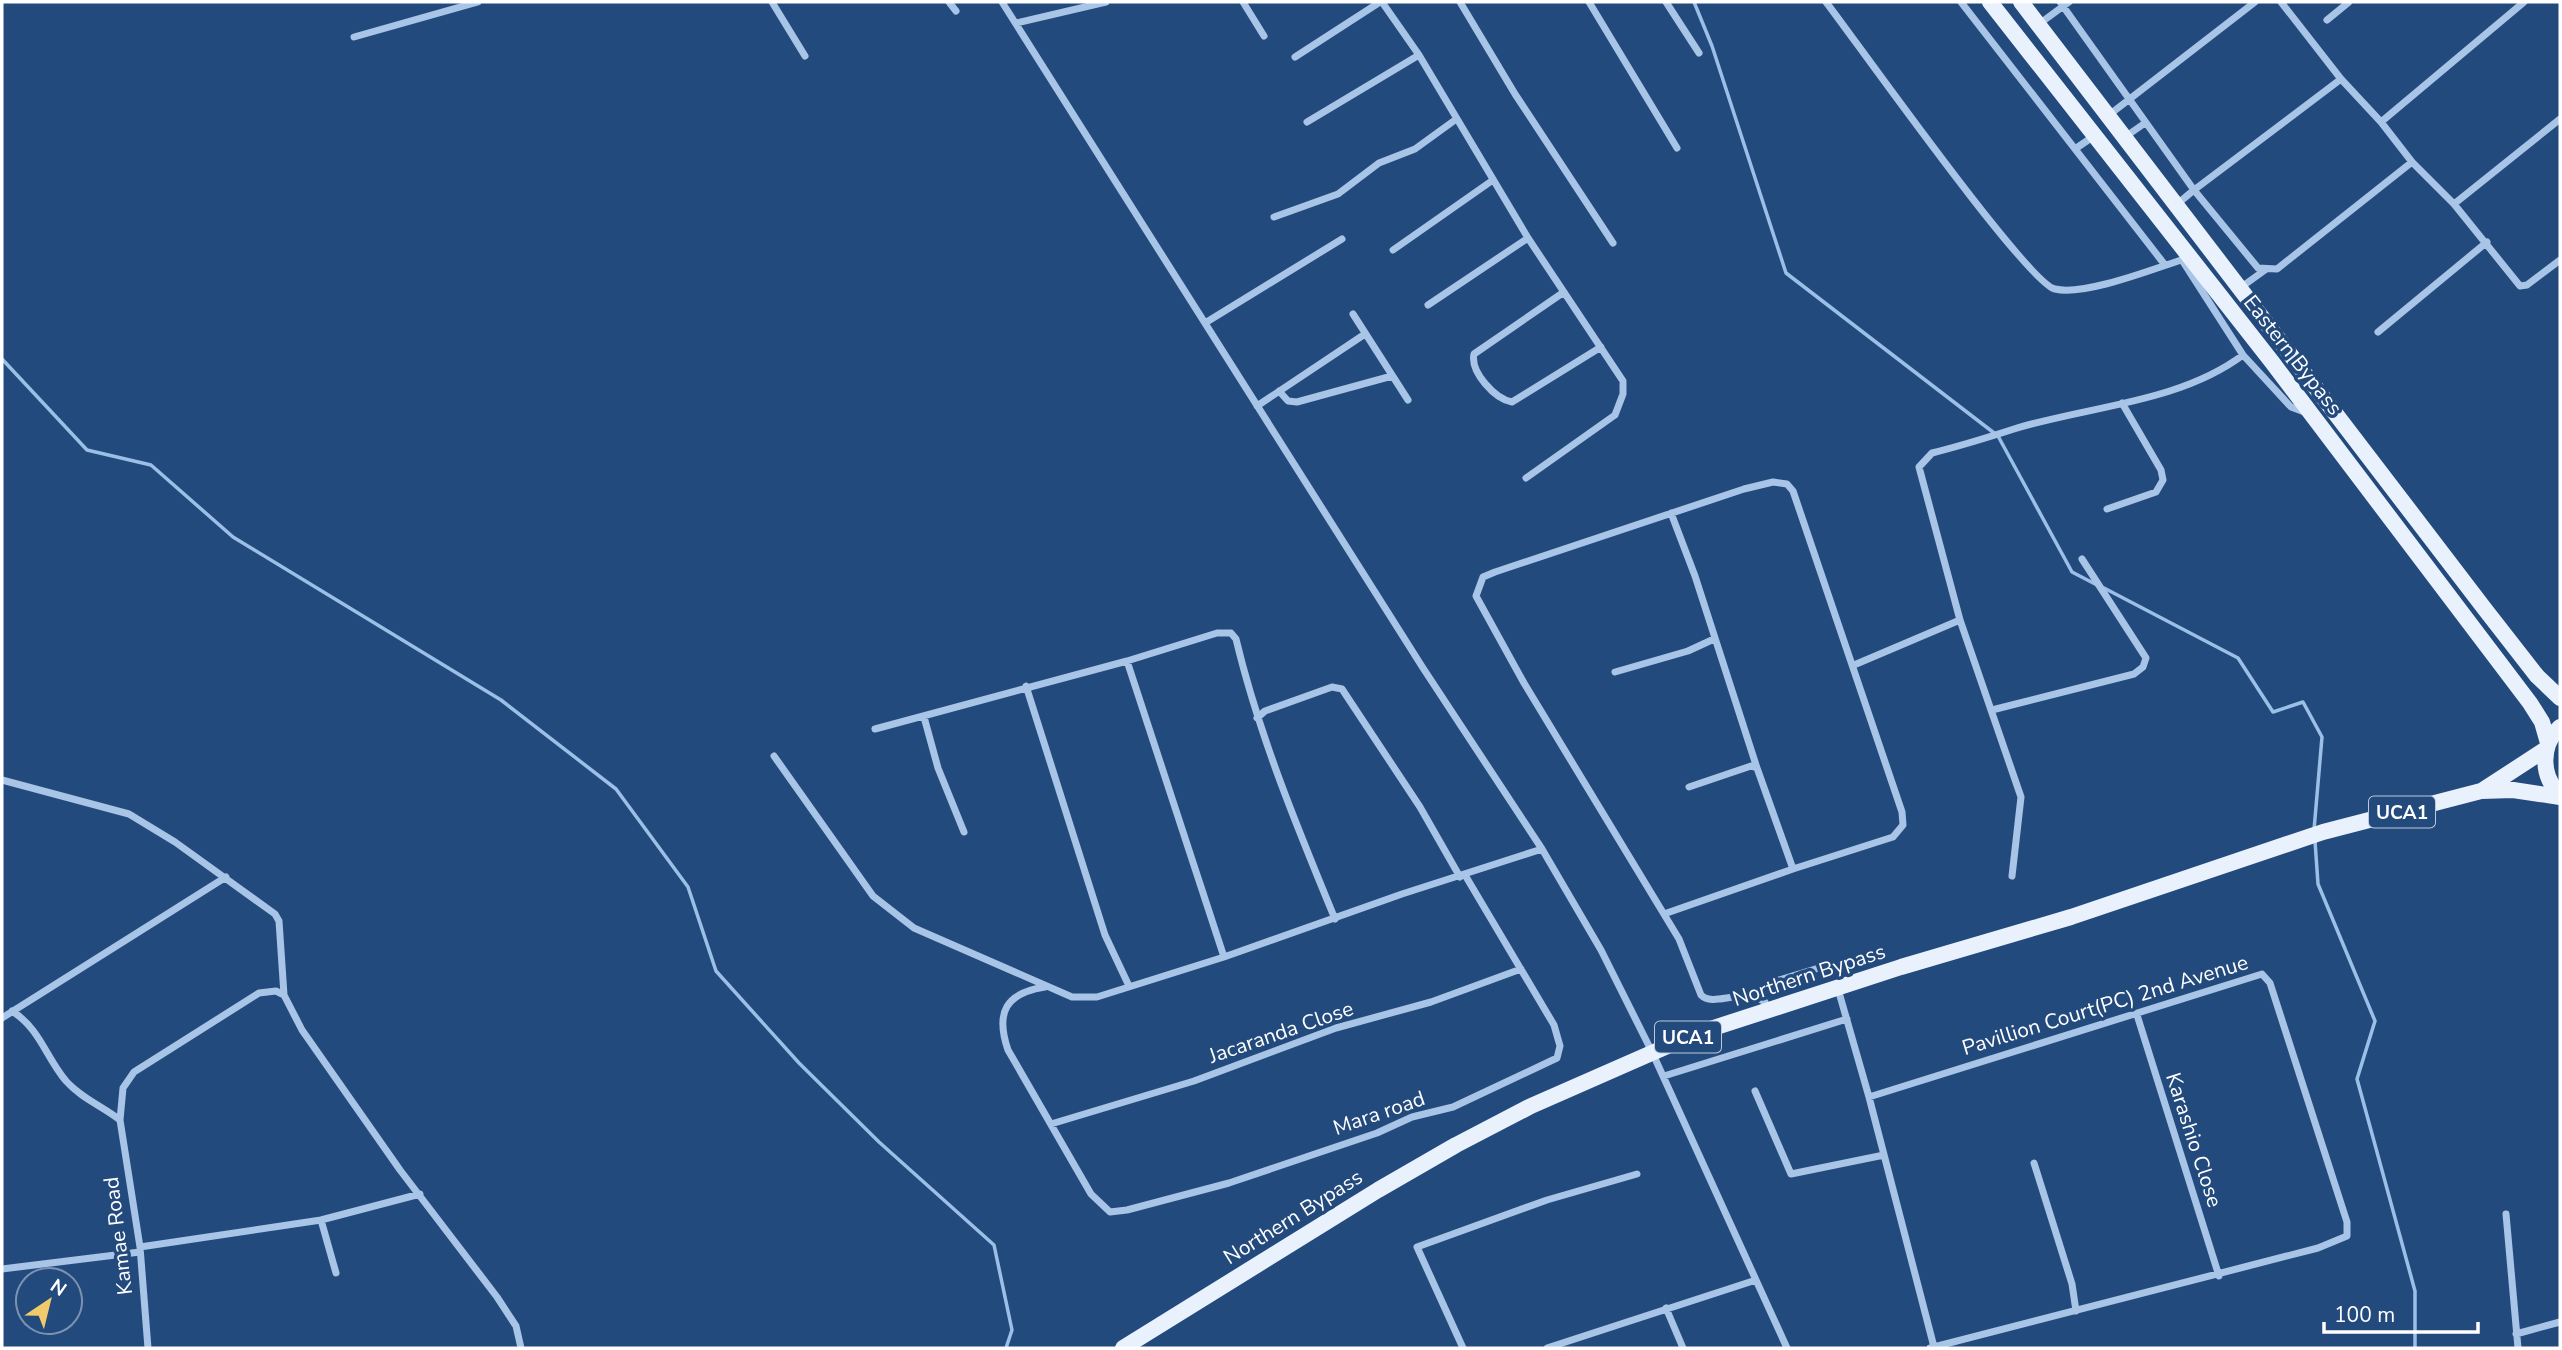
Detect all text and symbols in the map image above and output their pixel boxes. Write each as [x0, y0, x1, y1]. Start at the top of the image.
street label: Eastern Bypass [2237, 289, 2349, 421]
road number: UCA1 [2369, 796, 2435, 828]
street label: Northern Bypass [1729, 937, 1889, 1013]
street label: Pavillion Court(PC) 2nd Avenue [1959, 948, 2251, 1062]
street label: Jacaranda Close [1204, 994, 1357, 1070]
road number: UCA1 [1655, 1021, 1721, 1052]
street label: Karashio Close [2159, 1069, 2229, 1211]
street label: Mara road [1329, 1084, 1429, 1142]
street label: Northern Bypass [1218, 1163, 1368, 1271]
street label: Kamae Road [97, 1175, 139, 1297]
north arrow [14, 1266, 84, 1336]
text: N [45, 1273, 71, 1303]
scale bar [2324, 1290, 2478, 1334]
text: 100 m [2334, 1301, 2395, 1329]

